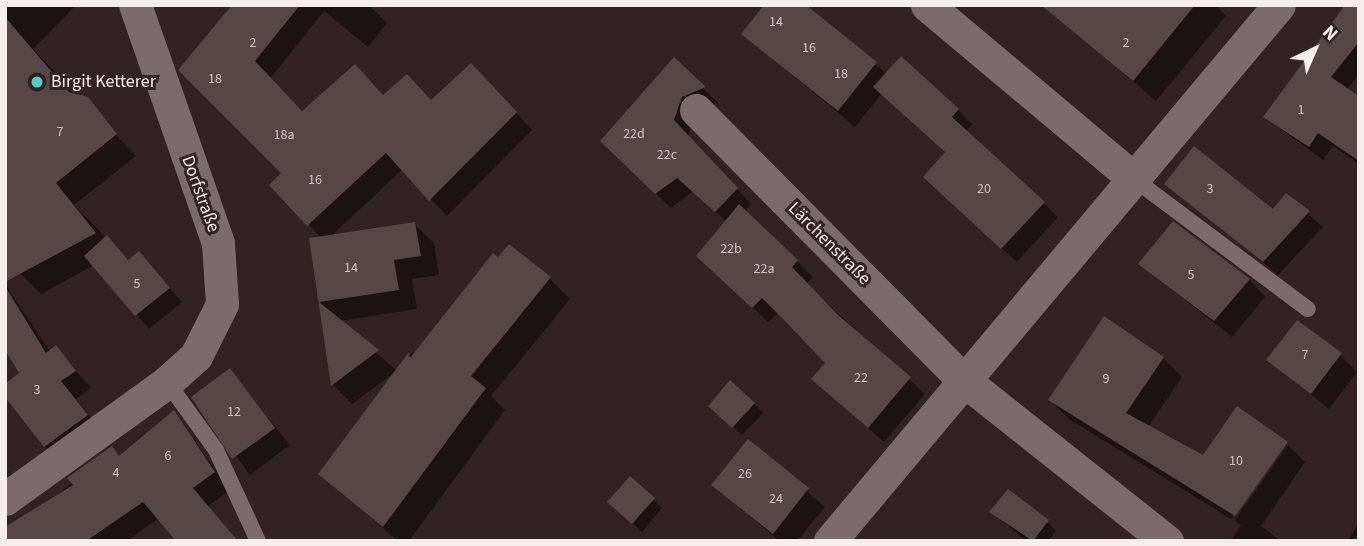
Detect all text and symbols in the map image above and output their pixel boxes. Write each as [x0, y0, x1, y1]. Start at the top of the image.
house number: 14 [769, 14, 783, 30]
north arrow [1280, 14, 1350, 84]
text: N [1316, 19, 1344, 48]
house number: 2 [250, 35, 256, 51]
house number: 2 [1123, 35, 1129, 51]
house number: 16 [802, 40, 816, 56]
house number: 18 [834, 66, 848, 82]
place label: Birgit Ketterer [51, 71, 156, 93]
house number: 18 [208, 71, 222, 87]
marker: Birgit Ketterer [29, 74, 45, 90]
house number: 1 [1298, 102, 1304, 118]
house number: 7 [57, 124, 63, 140]
house number: 22d [623, 126, 645, 142]
house number: 18a [274, 127, 294, 143]
house number: 22c [657, 147, 677, 163]
street label: Dorfstraße [176, 153, 224, 235]
house number: 16 [308, 172, 322, 188]
house number: 20 [977, 181, 991, 197]
house number: 3 [1207, 181, 1213, 197]
street label: Lärchenstraße [783, 198, 875, 290]
house number: 22b [720, 241, 742, 257]
house number: 14 [344, 260, 358, 276]
house number: 22a [754, 261, 774, 277]
house number: 5 [1188, 267, 1194, 283]
house number: 5 [134, 276, 140, 292]
house number: 7 [1302, 347, 1308, 363]
house number: 22 [854, 370, 868, 386]
house number: 9 [1103, 371, 1109, 387]
house number: 3 [34, 382, 40, 398]
house number: 12 [227, 404, 241, 420]
house number: 6 [165, 448, 171, 464]
house number: 10 [1229, 453, 1243, 469]
house number: 4 [113, 465, 119, 481]
house number: 26 [738, 466, 752, 482]
house number: 24 [769, 491, 783, 507]

